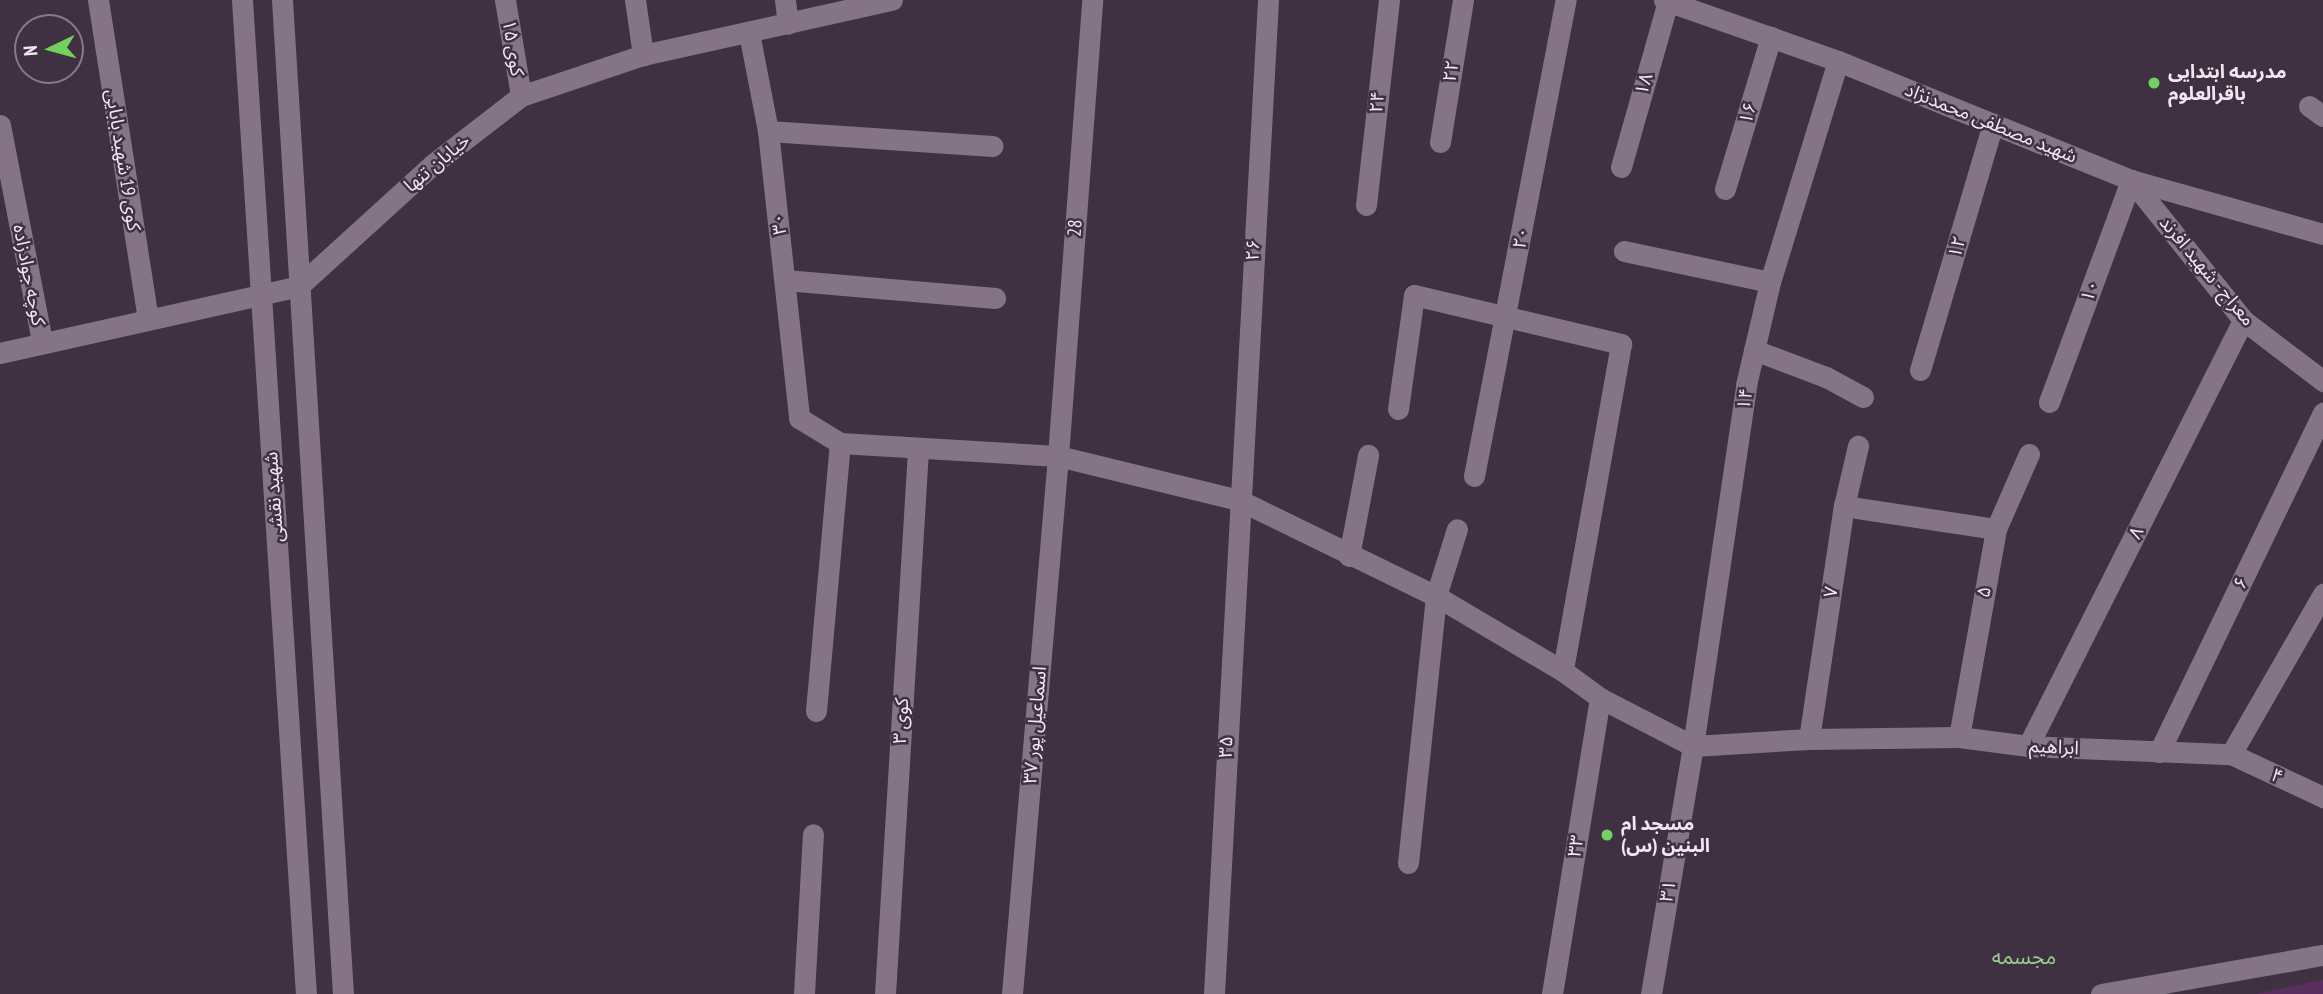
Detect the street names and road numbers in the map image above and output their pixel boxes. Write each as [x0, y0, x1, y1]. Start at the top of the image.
street label: کوی ۱۵ [497, 18, 529, 78]
street label: ۲۲ [1438, 58, 1464, 84]
street label: ۱۸ [1630, 70, 1658, 98]
street label: شهید مصطفی محمدنژاد [1902, 78, 2080, 168]
street label: کوی 19 شهید بابایی [101, 88, 145, 232]
street label: ۲۴ [1365, 90, 1389, 114]
street label: ۱۶ [1734, 99, 1762, 127]
street label: خیابان تنها [399, 129, 475, 197]
street label: معراج - شهید افرند [2154, 211, 2260, 331]
street label: ۳۰ [766, 212, 792, 236]
street label: 28 [1063, 219, 1087, 237]
street label: کوچه جوادزاده [8, 222, 50, 328]
street label: ۲۰ [1508, 225, 1534, 251]
street label: ۱۲ [1943, 233, 1971, 261]
street label: ۲۶ [1241, 239, 1265, 261]
street label: ۱۰ [2076, 277, 2104, 305]
street label: ۱۴ [1732, 386, 1758, 412]
street label: شهید نقشی [259, 451, 289, 543]
street label: ۸ [2123, 523, 2149, 543]
street label: ۶ [2228, 573, 2254, 593]
street label: ۵ [1972, 584, 1996, 600]
street label: ۷ [1819, 585, 1843, 599]
street label: اسماعیل پور ۳۷ [1019, 665, 1051, 785]
street label: کوی ۳ [888, 697, 914, 745]
street label: ابراهیم [2029, 734, 2079, 760]
street label: ۳۵ [1214, 736, 1238, 758]
street label: ۴ [2267, 763, 2287, 789]
street label: ۳۳ [1563, 833, 1589, 859]
street label: ۳۱ [1655, 878, 1681, 904]

